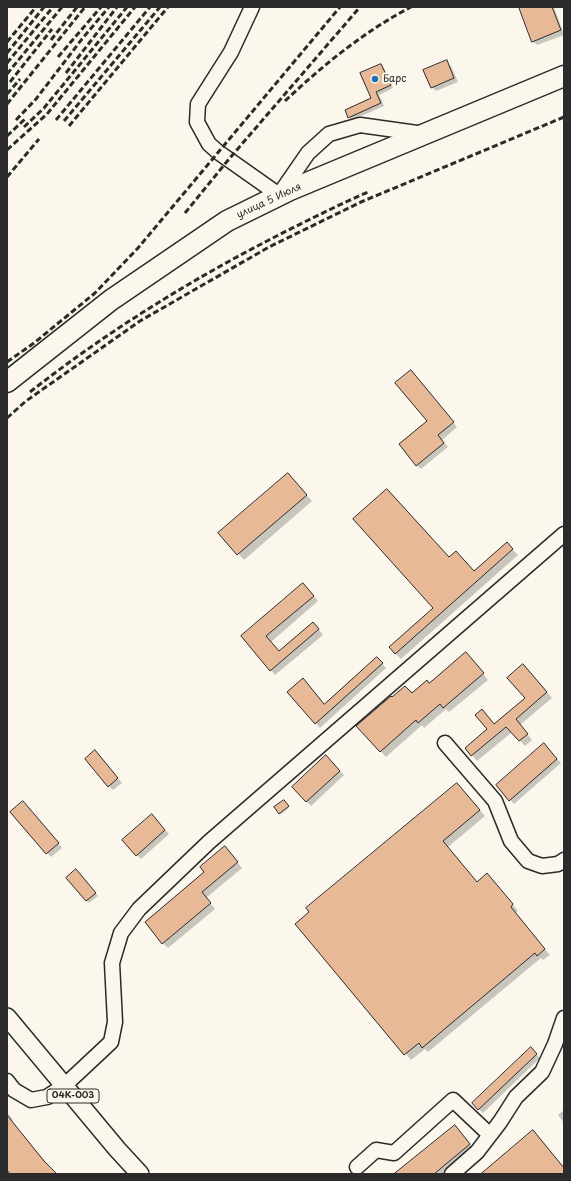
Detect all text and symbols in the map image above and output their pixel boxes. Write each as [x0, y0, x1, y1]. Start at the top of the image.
place label: Барс [383, 73, 406, 85]
marker: Барс [370, 74, 380, 84]
street label: улица 5 Июля [235, 181, 303, 221]
road number: 04К-003 [47, 1089, 99, 1103]

